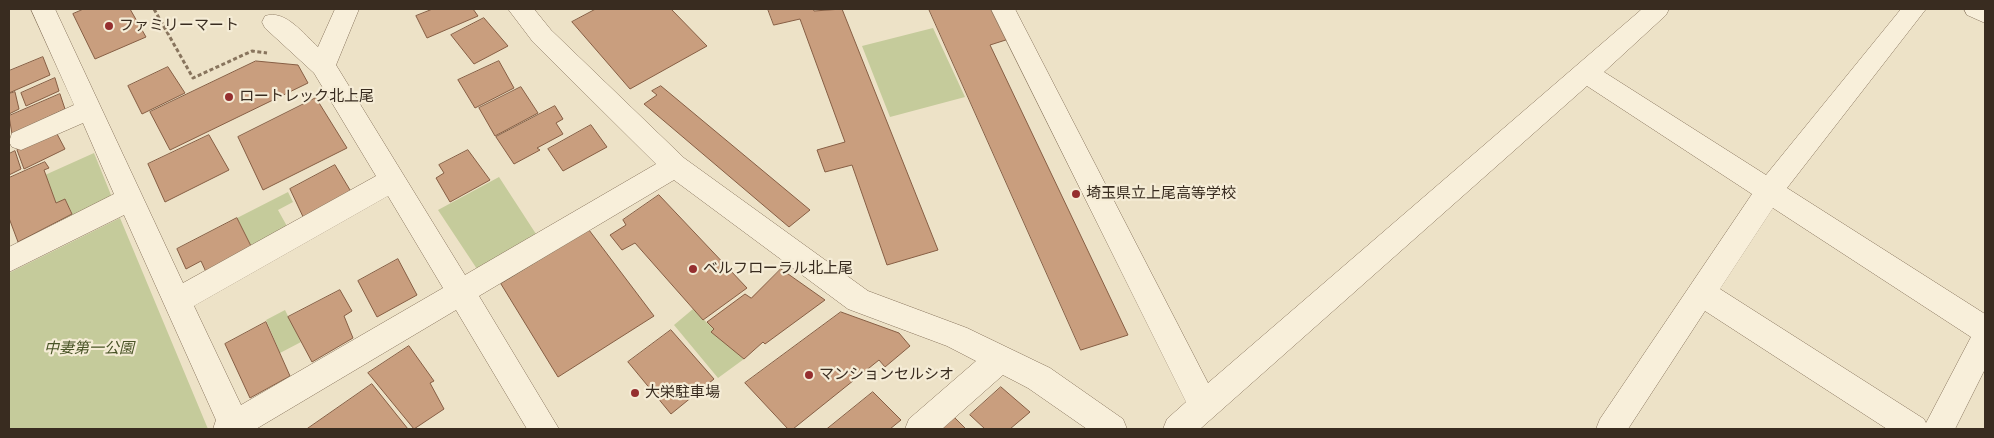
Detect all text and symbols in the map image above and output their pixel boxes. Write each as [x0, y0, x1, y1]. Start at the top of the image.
place label: ファミリーマート [119, 17, 239, 35]
marker: ファミリーマート [103, 20, 115, 32]
place label: ロートレック北上尾 [239, 88, 374, 106]
marker: ロートレック北上尾 [223, 91, 235, 103]
place label: 埼玉県立上尾高等学校 [1086, 185, 1236, 203]
marker: 埼玉県立上尾高等学校 [1070, 188, 1082, 200]
place label: ベルフローラル北上尾 [703, 260, 853, 278]
marker: ベルフローラル北上尾 [687, 263, 699, 275]
park label: 中妻第一公園 [44, 340, 134, 358]
place label: マンションセルシオ [819, 366, 954, 384]
marker: マンションセルシオ [803, 369, 815, 381]
place label: 大栄駐車場 [645, 384, 720, 402]
marker: 大栄駐車場 [629, 387, 641, 399]

